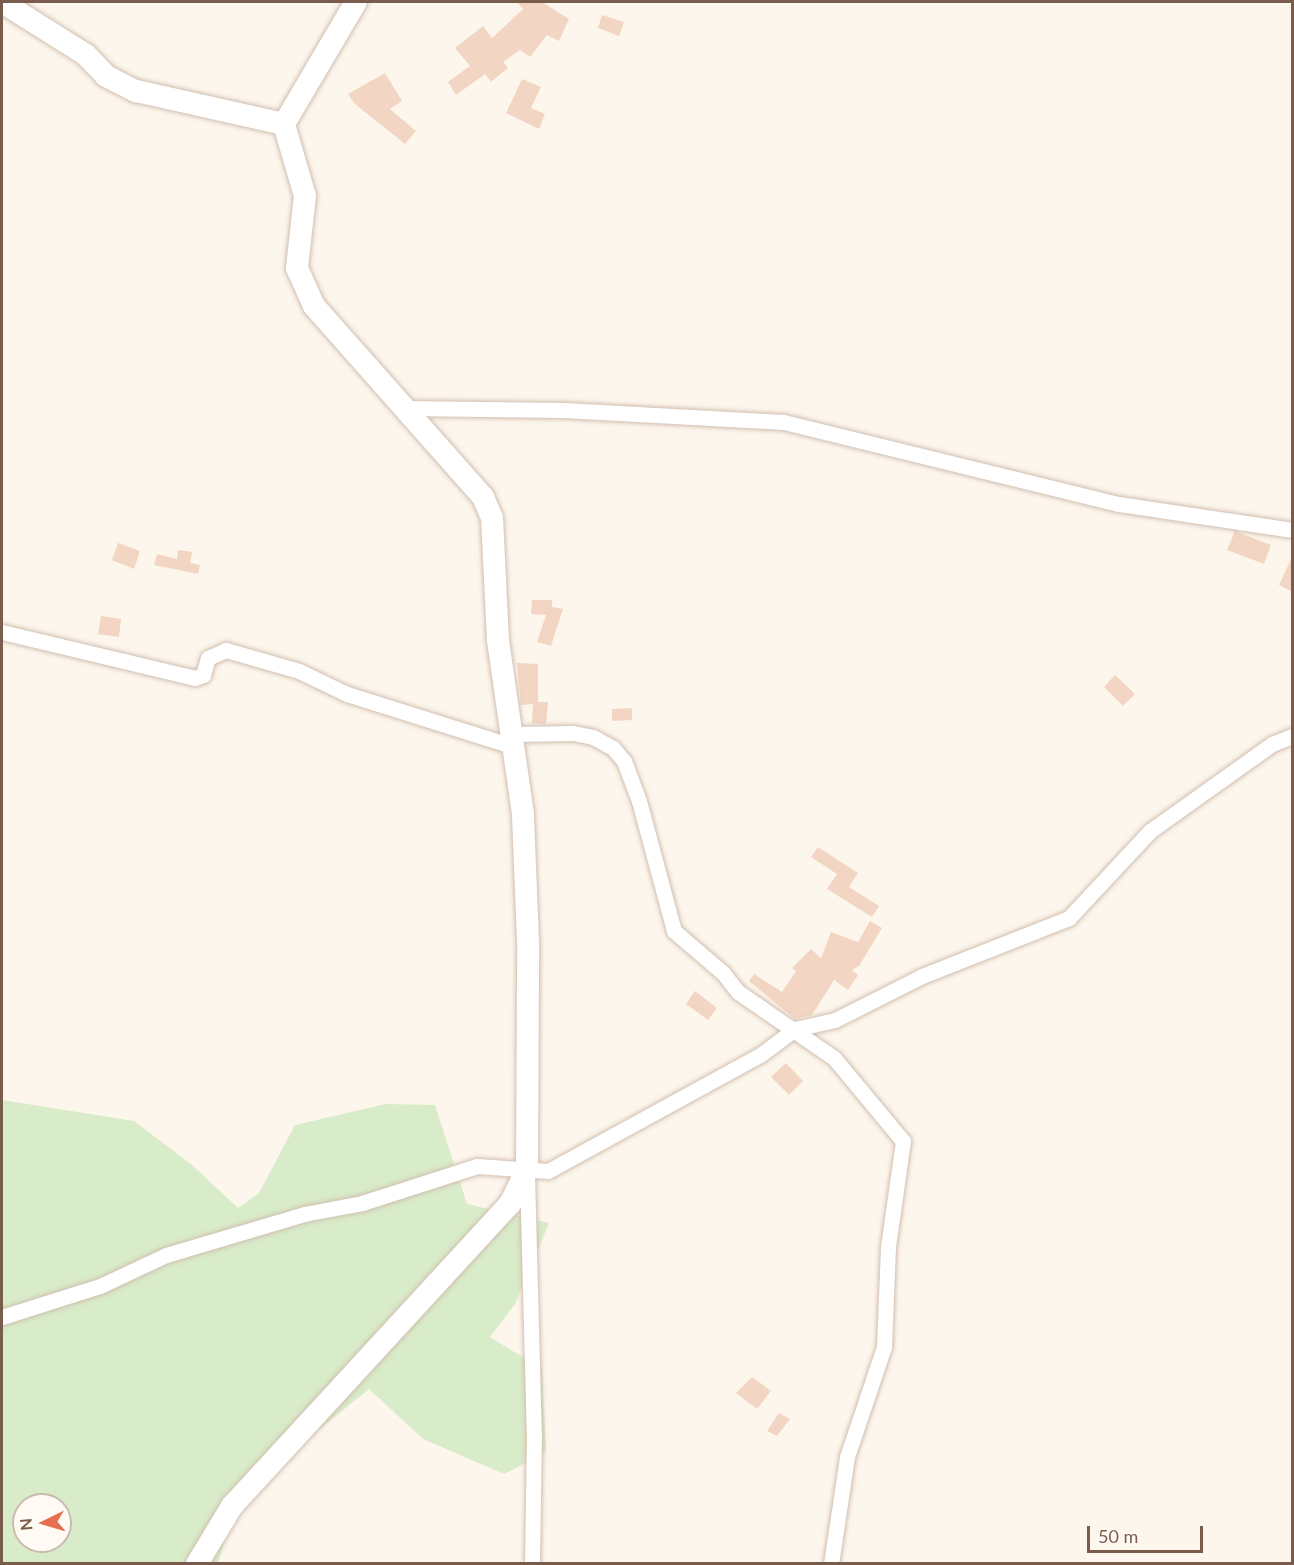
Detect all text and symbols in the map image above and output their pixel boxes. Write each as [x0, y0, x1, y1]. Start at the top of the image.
north arrow [12, 1493, 72, 1553]
scale bar [1090, 1514, 1206, 1552]
text: N [16, 1517, 36, 1531]
text: 50 m [1098, 1525, 1138, 1547]

